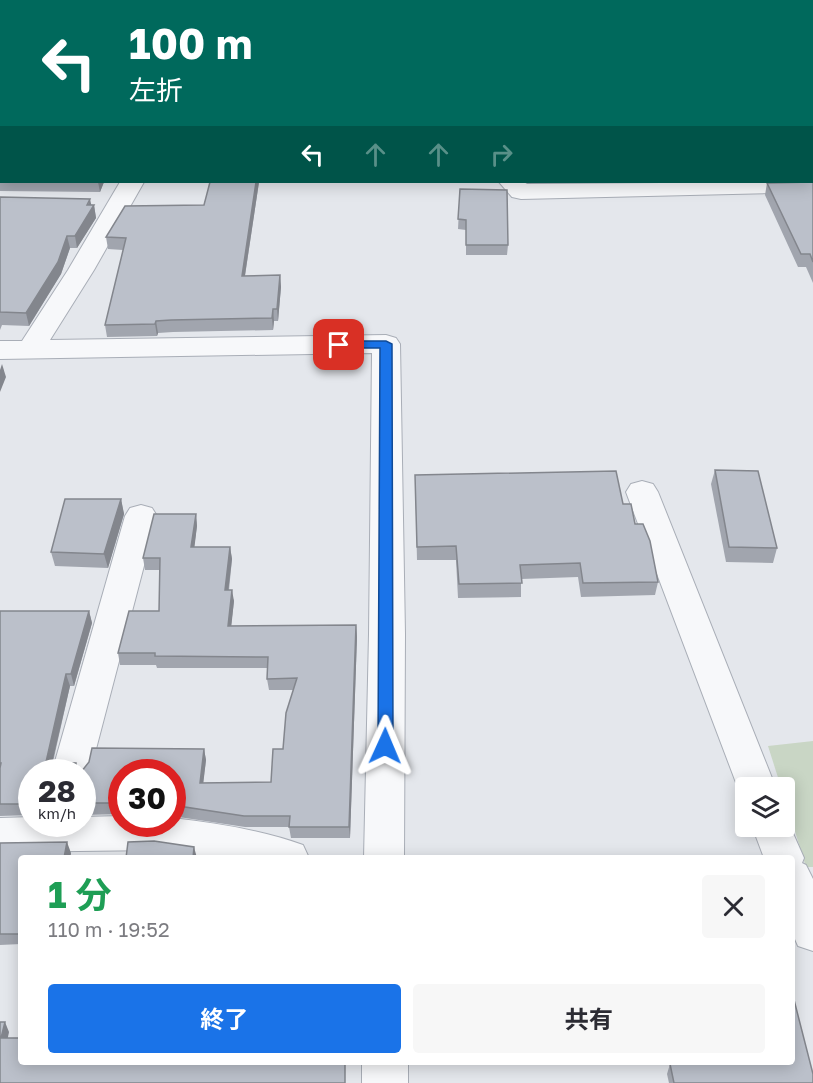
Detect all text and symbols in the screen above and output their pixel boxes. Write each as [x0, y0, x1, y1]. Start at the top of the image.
text: 100 m [129, 18, 252, 68]
icon: left [30, 24, 108, 102]
text: 左折 [129, 74, 183, 106]
icon: left [296, 138, 329, 171]
icon: ahead [359, 138, 392, 171]
icon: ahead [422, 138, 455, 171]
icon: right [485, 138, 518, 171]
pin [313, 319, 364, 370]
icon: arrive [322, 328, 355, 361]
position arrow [353, 714, 417, 778]
speed limit sign: 30 [108, 759, 186, 837]
text: 28 [38, 773, 76, 809]
map controls [735, 777, 795, 837]
button: layers [735, 777, 795, 837]
text: km/h [38, 804, 76, 822]
text: 1 分 [48, 873, 112, 916]
button: close [702, 875, 765, 938]
text: 110 m · 19:52 [48, 917, 170, 941]
button: 終了 [48, 984, 401, 1053]
button: 共有 [413, 984, 765, 1053]

